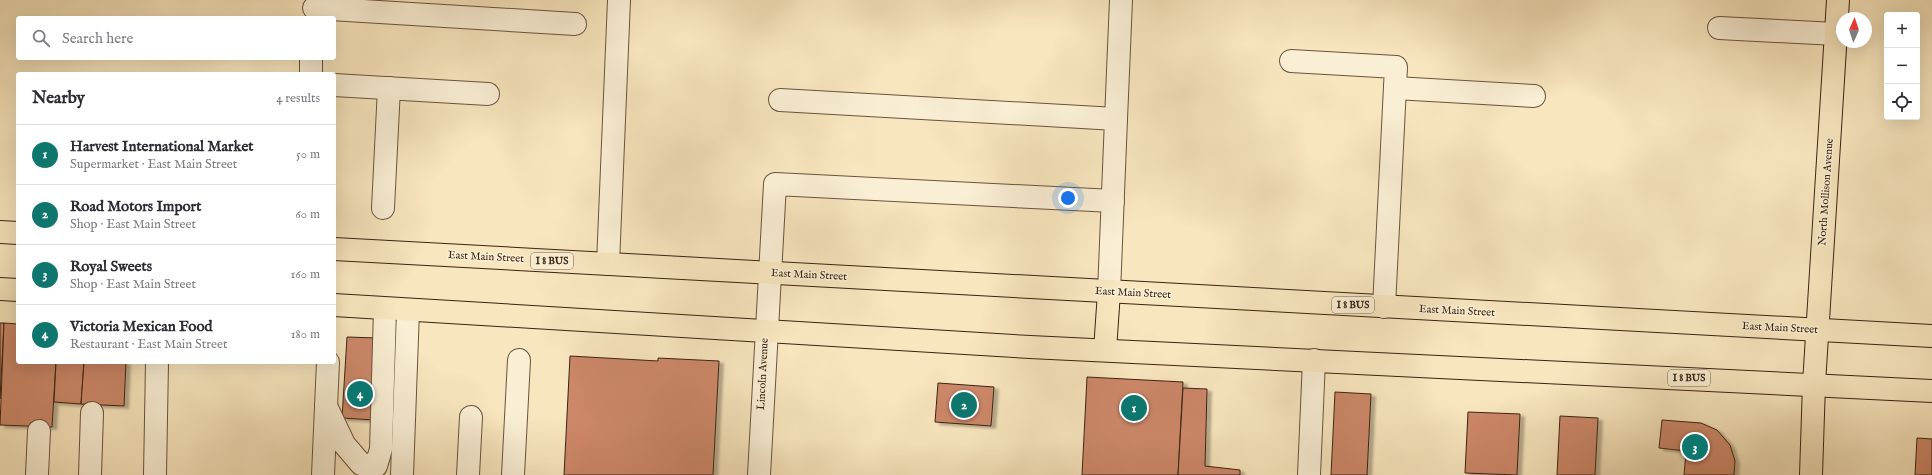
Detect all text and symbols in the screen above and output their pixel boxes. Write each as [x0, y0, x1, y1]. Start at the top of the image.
north arrow [1836, 12, 1872, 48]
map controls [1884, 12, 1920, 120]
button: + [1884, 12, 1920, 48]
search box [16, 16, 336, 60]
icon: search [30, 27, 52, 49]
text: Search here [62, 29, 133, 48]
button: − [1884, 48, 1920, 84]
button: locate [1884, 84, 1920, 120]
text: Nearby [32, 88, 85, 109]
text: 4 results [276, 90, 320, 107]
text: Harvest International Market [70, 137, 253, 156]
street label: North Mollison Avenue [1815, 138, 1837, 246]
text: 1 [43, 146, 47, 163]
text: 50 m [296, 146, 320, 163]
text: Supermarket · East Main Street [70, 156, 237, 173]
your location [1058, 188, 1078, 208]
text: Road Motors Import [70, 197, 201, 216]
text: 2 [42, 206, 48, 223]
text: 60 m [295, 206, 320, 223]
text: Shop · East Main Street [70, 216, 196, 233]
street label: East Main Street [448, 248, 525, 266]
road number: I 8 BUS [531, 253, 573, 269]
text: Royal Sweets [70, 257, 152, 276]
text: 3 [43, 266, 47, 283]
text: 160 m [290, 266, 320, 283]
street label: East Main Street [771, 266, 848, 284]
text: Shop · East Main Street [70, 276, 196, 293]
street label: East Main Street [1095, 284, 1172, 302]
road number: I 8 BUS [1332, 297, 1374, 313]
street label: East Main Street [1419, 302, 1496, 320]
text: Victoria Mexican Food [70, 317, 213, 336]
street label: East Main Street [1742, 319, 1819, 337]
text: 4 [42, 326, 48, 343]
text: 180 m [291, 326, 320, 343]
text: Restaurant · East Main Street [70, 336, 227, 353]
street label: Lincoln Avenue [754, 338, 772, 410]
road number: I 8 BUS [1668, 370, 1710, 386]
pin: 4 [347, 379, 373, 409]
pin: 2 [951, 390, 977, 420]
pin: 1 [1121, 393, 1147, 423]
pin: 3 [1682, 432, 1708, 462]

